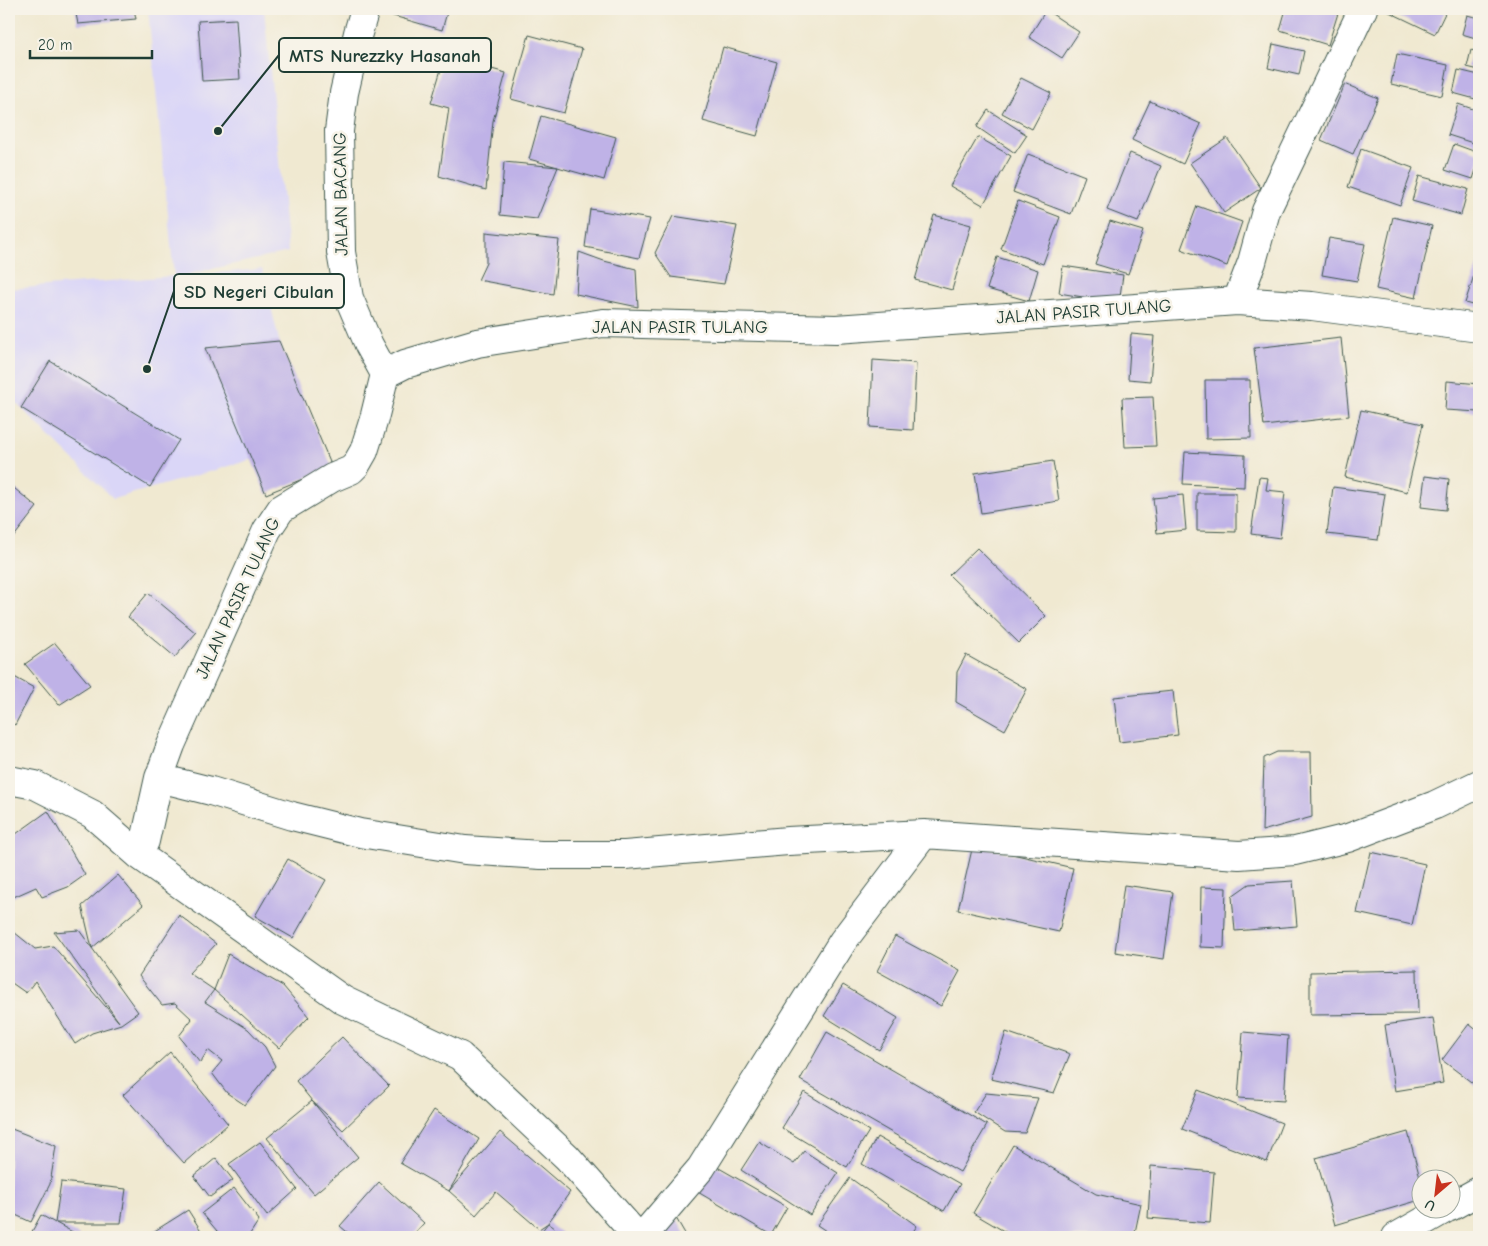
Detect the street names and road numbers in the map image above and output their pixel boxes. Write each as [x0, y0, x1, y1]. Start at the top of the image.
street label: JALAN BACANG [329, 132, 353, 256]
street label: JALAN PASIR TULANG [996, 295, 1172, 329]
street label: JALAN PASIR TULANG [592, 317, 768, 338]
street label: JALAN PASIR TULANG [191, 514, 285, 682]

